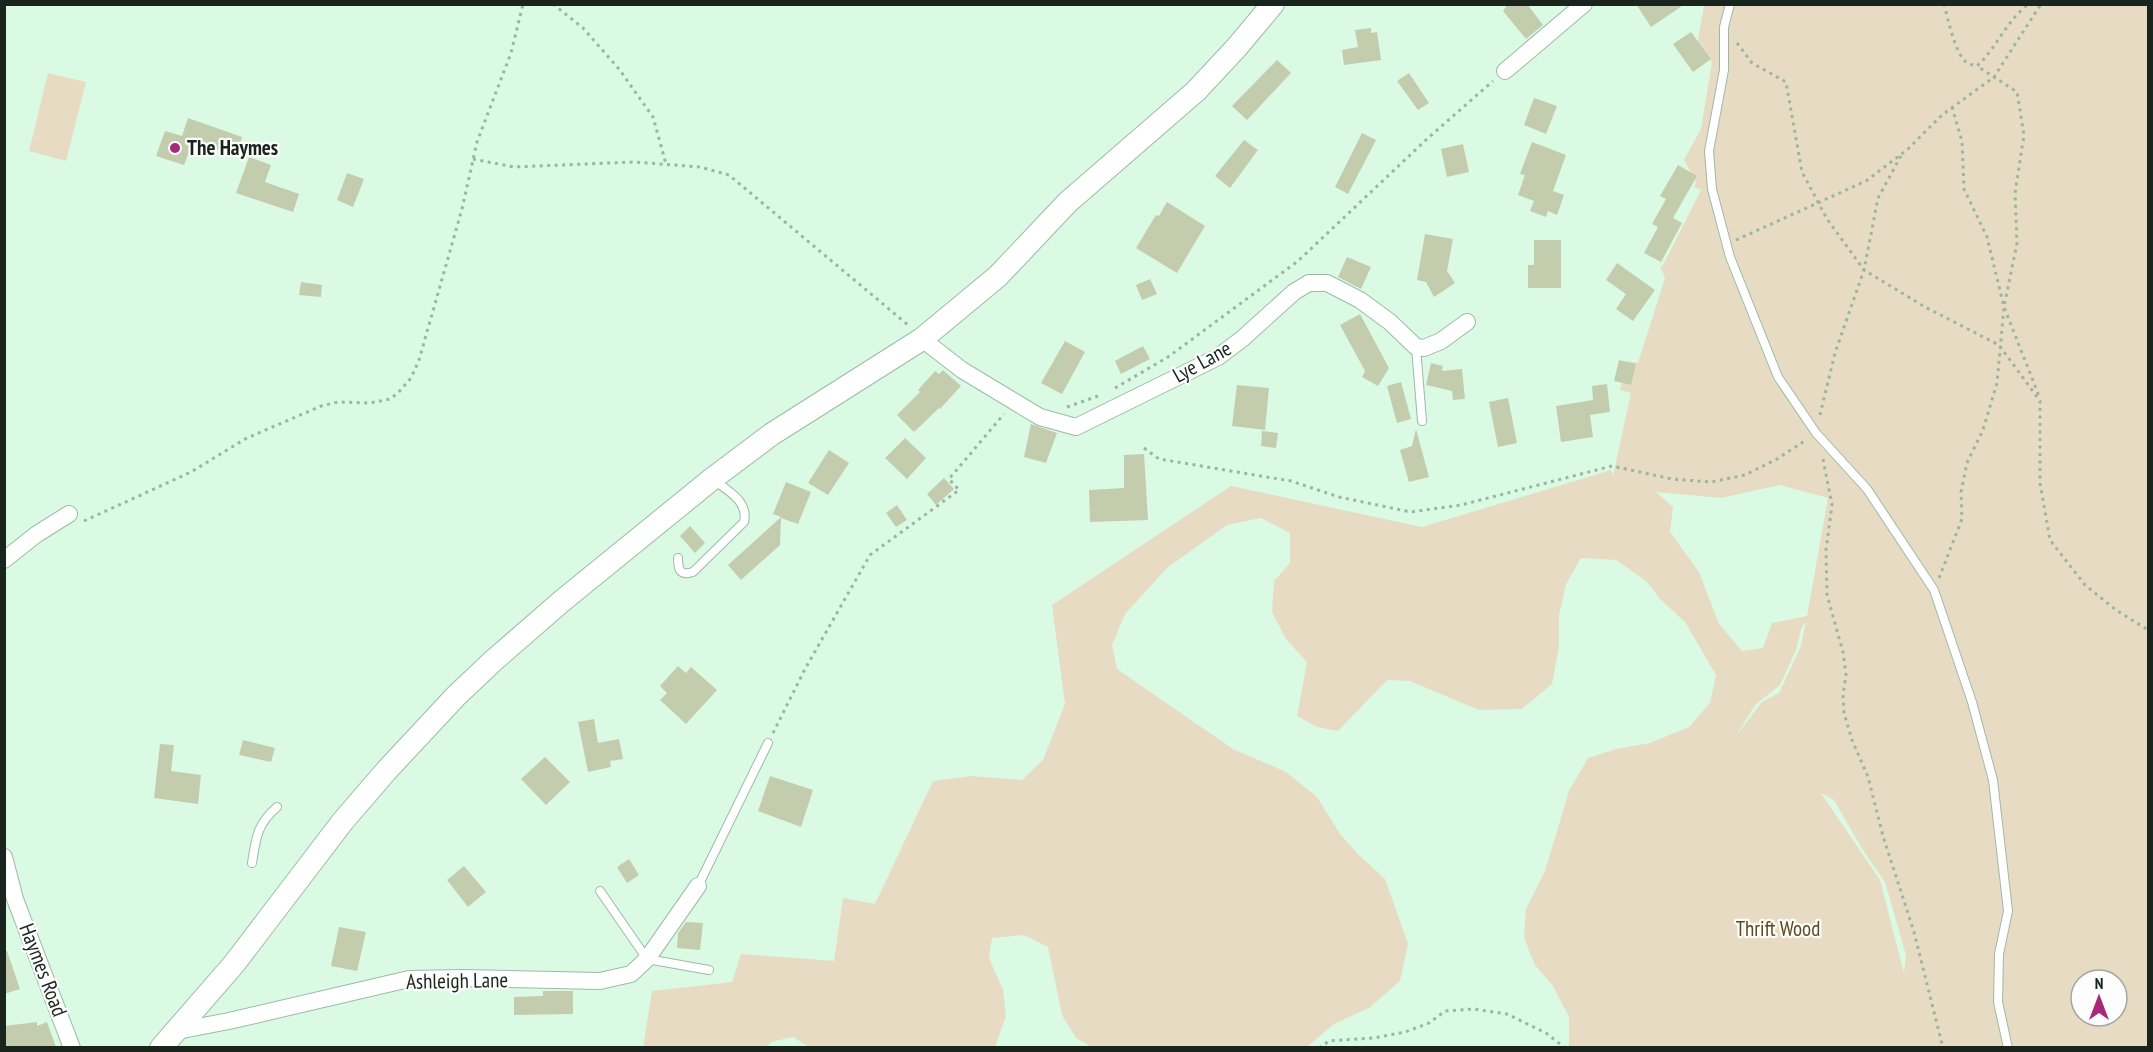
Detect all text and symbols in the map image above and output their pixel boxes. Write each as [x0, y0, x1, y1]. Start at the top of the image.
place label: The Haymes [187, 134, 278, 161]
marker: The Haymes [168, 141, 182, 155]
street label: Lye Lane [1168, 335, 1236, 389]
park label: Thrift Wood [1736, 915, 1820, 942]
street label: Haymes Road [13, 920, 74, 1020]
street label: Ashleigh Lane [406, 966, 508, 995]
north arrow [2069, 968, 2129, 1028]
text: N [2095, 973, 2103, 993]

